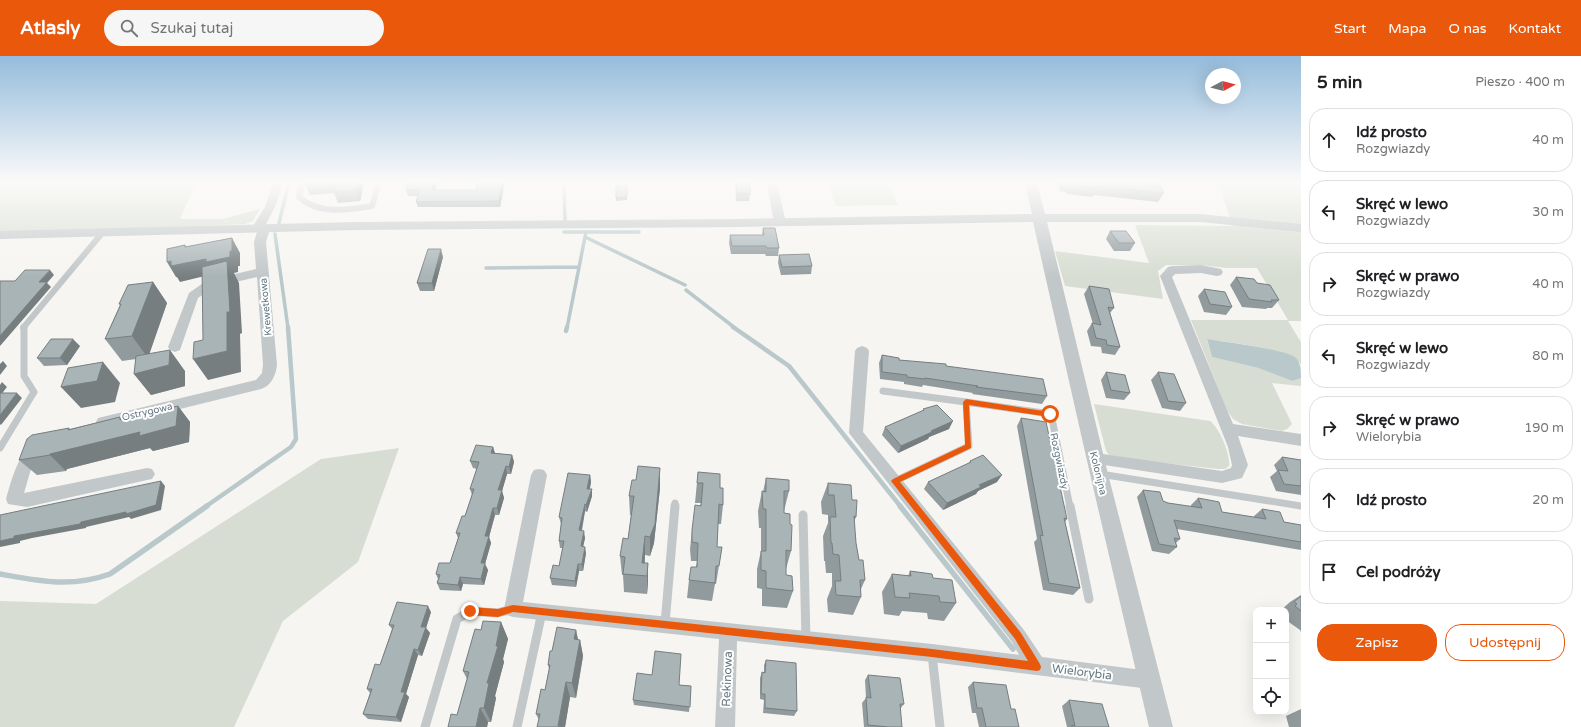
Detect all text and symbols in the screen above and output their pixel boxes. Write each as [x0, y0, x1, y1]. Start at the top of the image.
search box [104, 10, 384, 46]
text: Atlasly [20, 17, 80, 39]
icon: search [118, 17, 140, 39]
text: Szukaj tutaj [150, 19, 233, 37]
text: Start [1334, 20, 1366, 37]
text: Mapa [1388, 20, 1426, 37]
text: O nas [1448, 20, 1487, 37]
text: Kontakt [1509, 20, 1561, 37]
north arrow [1205, 68, 1241, 104]
text: 5 min [1317, 72, 1362, 93]
text: Pieszo · 400 m [1475, 74, 1565, 90]
text: Idź prosto [1356, 123, 1427, 141]
icon: ahead [1318, 129, 1340, 151]
text: 40 m [1532, 132, 1564, 148]
text: Rozgwiazdy [1356, 141, 1430, 157]
text: Skręć w lewo [1356, 195, 1448, 213]
icon: left [1318, 201, 1340, 223]
text: 30 m [1532, 204, 1564, 220]
text: Rozgwiazdy [1356, 213, 1430, 229]
text: Skręć w prawo [1356, 267, 1459, 285]
icon: right [1318, 273, 1340, 295]
text: 40 m [1532, 276, 1564, 292]
street label: Krewetkowa [257, 277, 275, 336]
text: Rozgwiazdy [1356, 285, 1430, 301]
text: Skręć w lewo [1356, 339, 1448, 357]
icon: left [1318, 345, 1340, 367]
text: 80 m [1532, 348, 1564, 364]
text: Rozgwiazdy [1356, 357, 1430, 373]
street label: Ostrygowa [121, 400, 174, 424]
route start [1041, 405, 1059, 423]
text: Skręć w prawo [1356, 411, 1459, 429]
icon: right [1318, 417, 1340, 439]
text: 190 m [1524, 420, 1564, 436]
text: Wielorybia [1356, 429, 1421, 445]
street label: Rozgwiazdy [1047, 432, 1071, 491]
street label: Kolonijna [1087, 450, 1109, 496]
icon: ahead [1318, 489, 1340, 511]
text: Idź prosto [1356, 491, 1427, 509]
text: 20 m [1532, 492, 1564, 508]
icon: arrive [1318, 561, 1340, 583]
text: Cel podróży [1356, 563, 1441, 581]
route end [461, 602, 479, 620]
map controls [1253, 607, 1289, 715]
button: + [1253, 607, 1289, 643]
button: Zapisz [1317, 624, 1437, 661]
button: Udostępnij [1445, 624, 1565, 661]
button: − [1253, 643, 1289, 679]
street label: Rekinowa [719, 651, 735, 707]
street label: Wielorybia [1051, 661, 1113, 683]
button: locate [1253, 679, 1289, 715]

